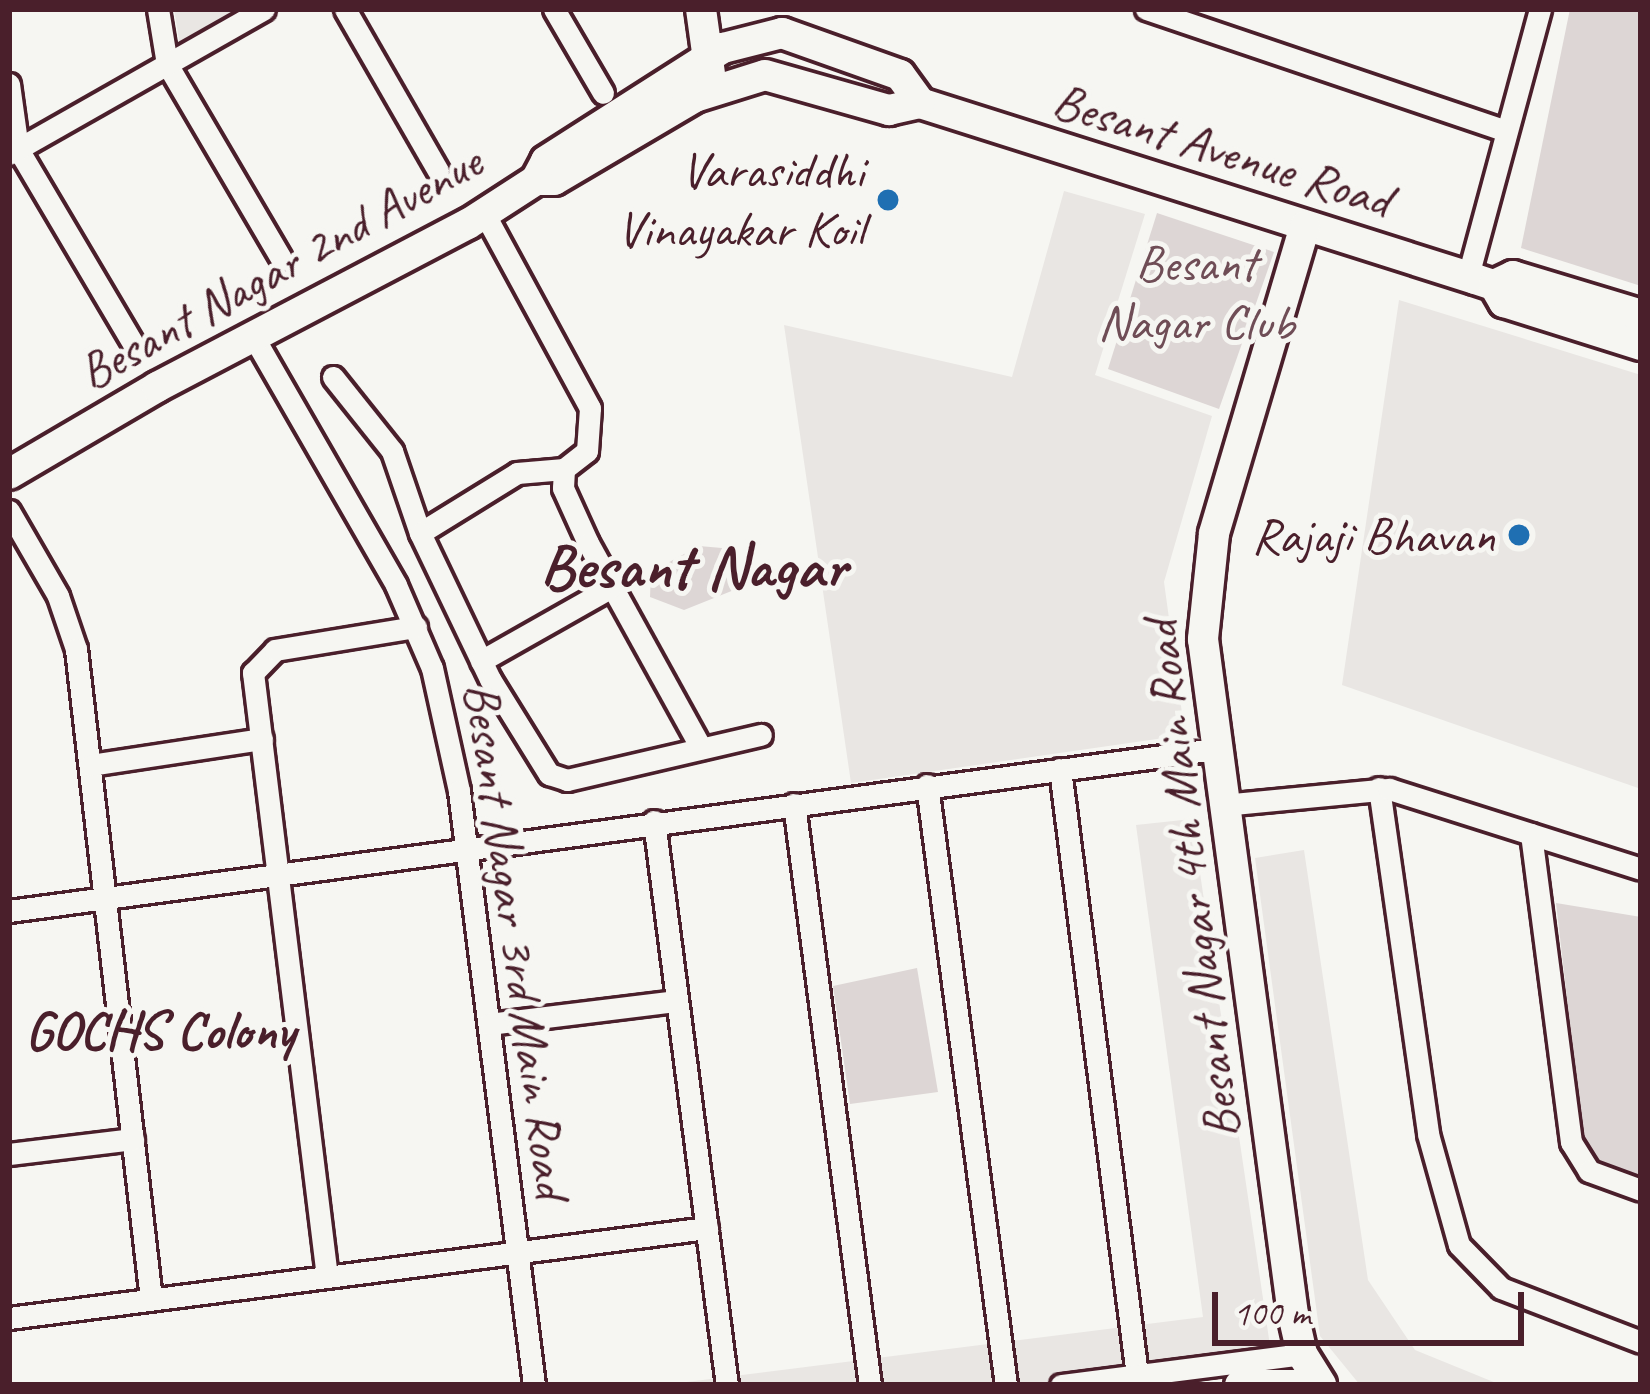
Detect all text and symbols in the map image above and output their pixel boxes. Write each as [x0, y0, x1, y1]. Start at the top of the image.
street label: Besant Avenue Road [1047, 70, 1397, 230]
street label: Besant Nagar 2nd Avenue [68, 131, 492, 403]
place label: Varasiddhi Vinayakar Koil [617, 140, 864, 260]
marker: Varasiddhi Vinayakar Koil [875, 187, 901, 213]
park label: Besant Nagar Club [1098, 233, 1294, 353]
place label: Rajaji Bhavan [1250, 504, 1495, 566]
marker: Rajaji Bhavan [1506, 522, 1532, 548]
district label: Besant Nagar [540, 529, 846, 605]
street label: Besant Nagar 4th Main Road [1129, 618, 1253, 1142]
street label: Besant Nagar 3rd Main Road [451, 679, 583, 1201]
district label: GOCHS Colony [26, 998, 294, 1062]
scale bar [1218, 1268, 1530, 1342]
text: 100 m [1233, 1290, 1310, 1336]

